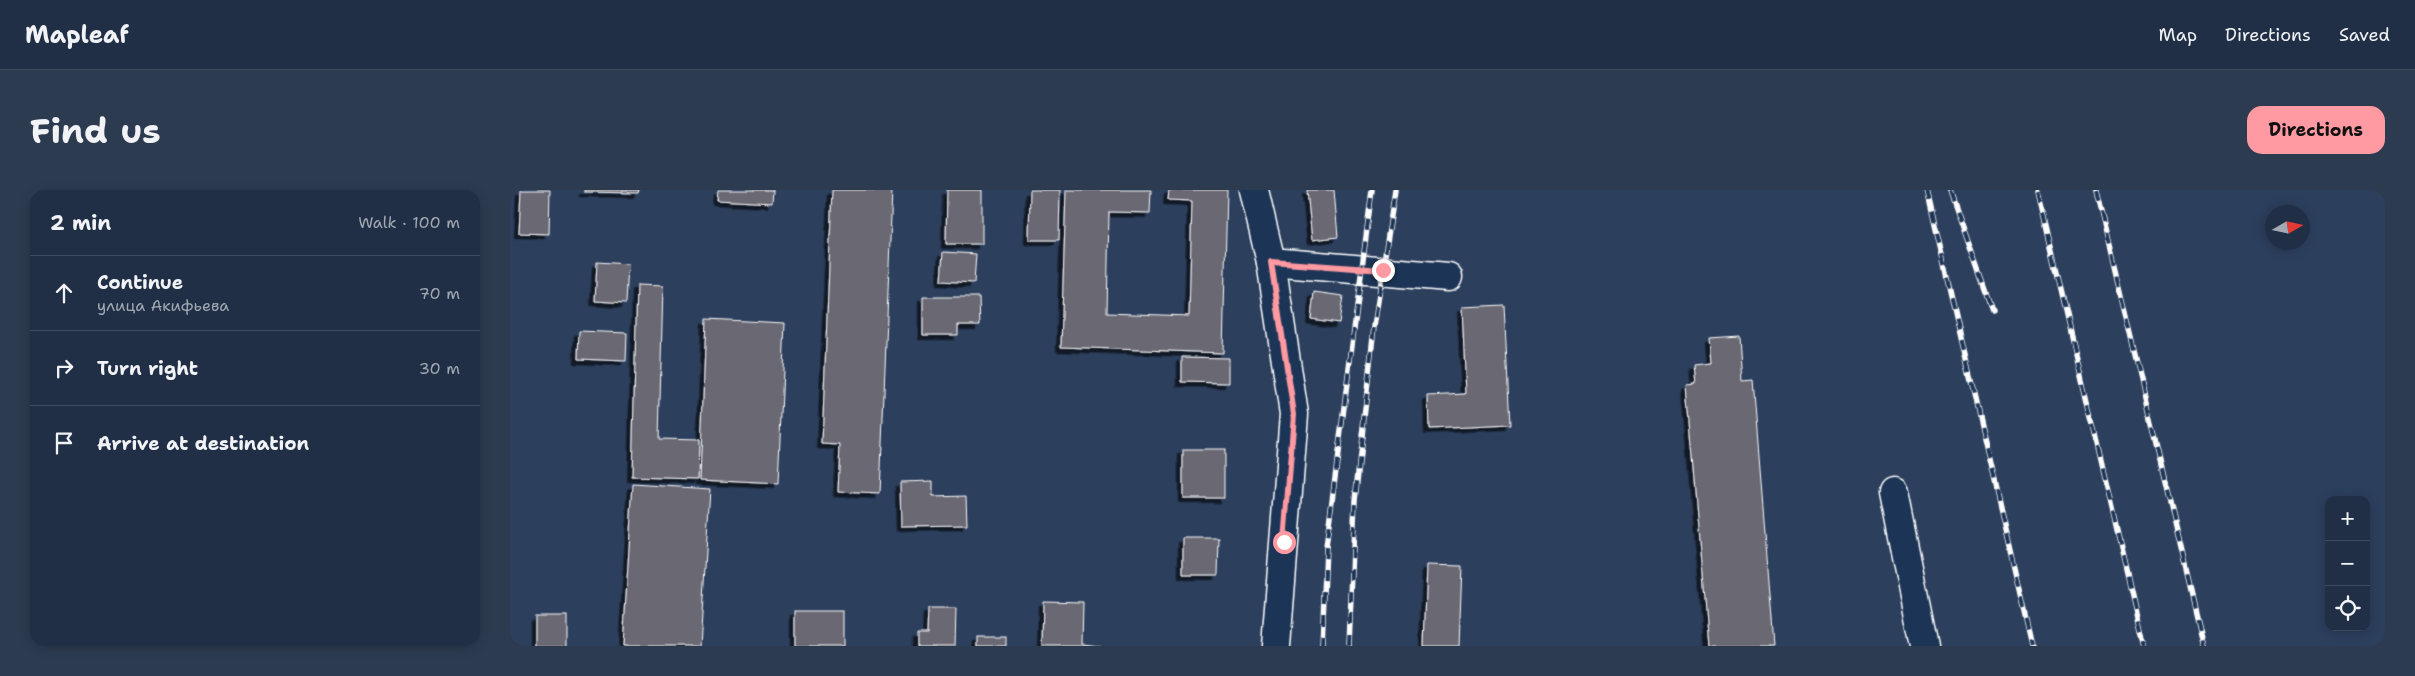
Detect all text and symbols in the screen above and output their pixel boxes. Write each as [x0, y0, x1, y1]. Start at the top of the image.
text: Mapleaf [25, 19, 129, 51]
text: Map [2159, 23, 2197, 47]
text: Directions [2225, 23, 2311, 47]
text: Saved [2339, 23, 2390, 47]
button: Directions [2247, 106, 2385, 154]
text: Find us [30, 107, 161, 154]
north arrow [2265, 205, 2310, 250]
text: 2 min [50, 209, 111, 237]
text: Walk · 100 m [358, 212, 460, 233]
route end [1372, 259, 1395, 282]
text: Continue [97, 270, 183, 295]
icon: ahead [50, 279, 78, 307]
text: 70 m [419, 283, 460, 304]
text: улица Акифьева [97, 295, 229, 316]
icon: right [50, 354, 78, 382]
text: Turn right [97, 356, 198, 381]
text: 30 m [419, 358, 460, 379]
icon: arrive [50, 429, 78, 457]
text: Arrive at destination [97, 431, 309, 456]
map controls [2325, 496, 2370, 631]
button: + [2325, 496, 2370, 541]
route start [1273, 531, 1296, 554]
button: − [2325, 541, 2370, 586]
button: locate [2325, 586, 2370, 631]

